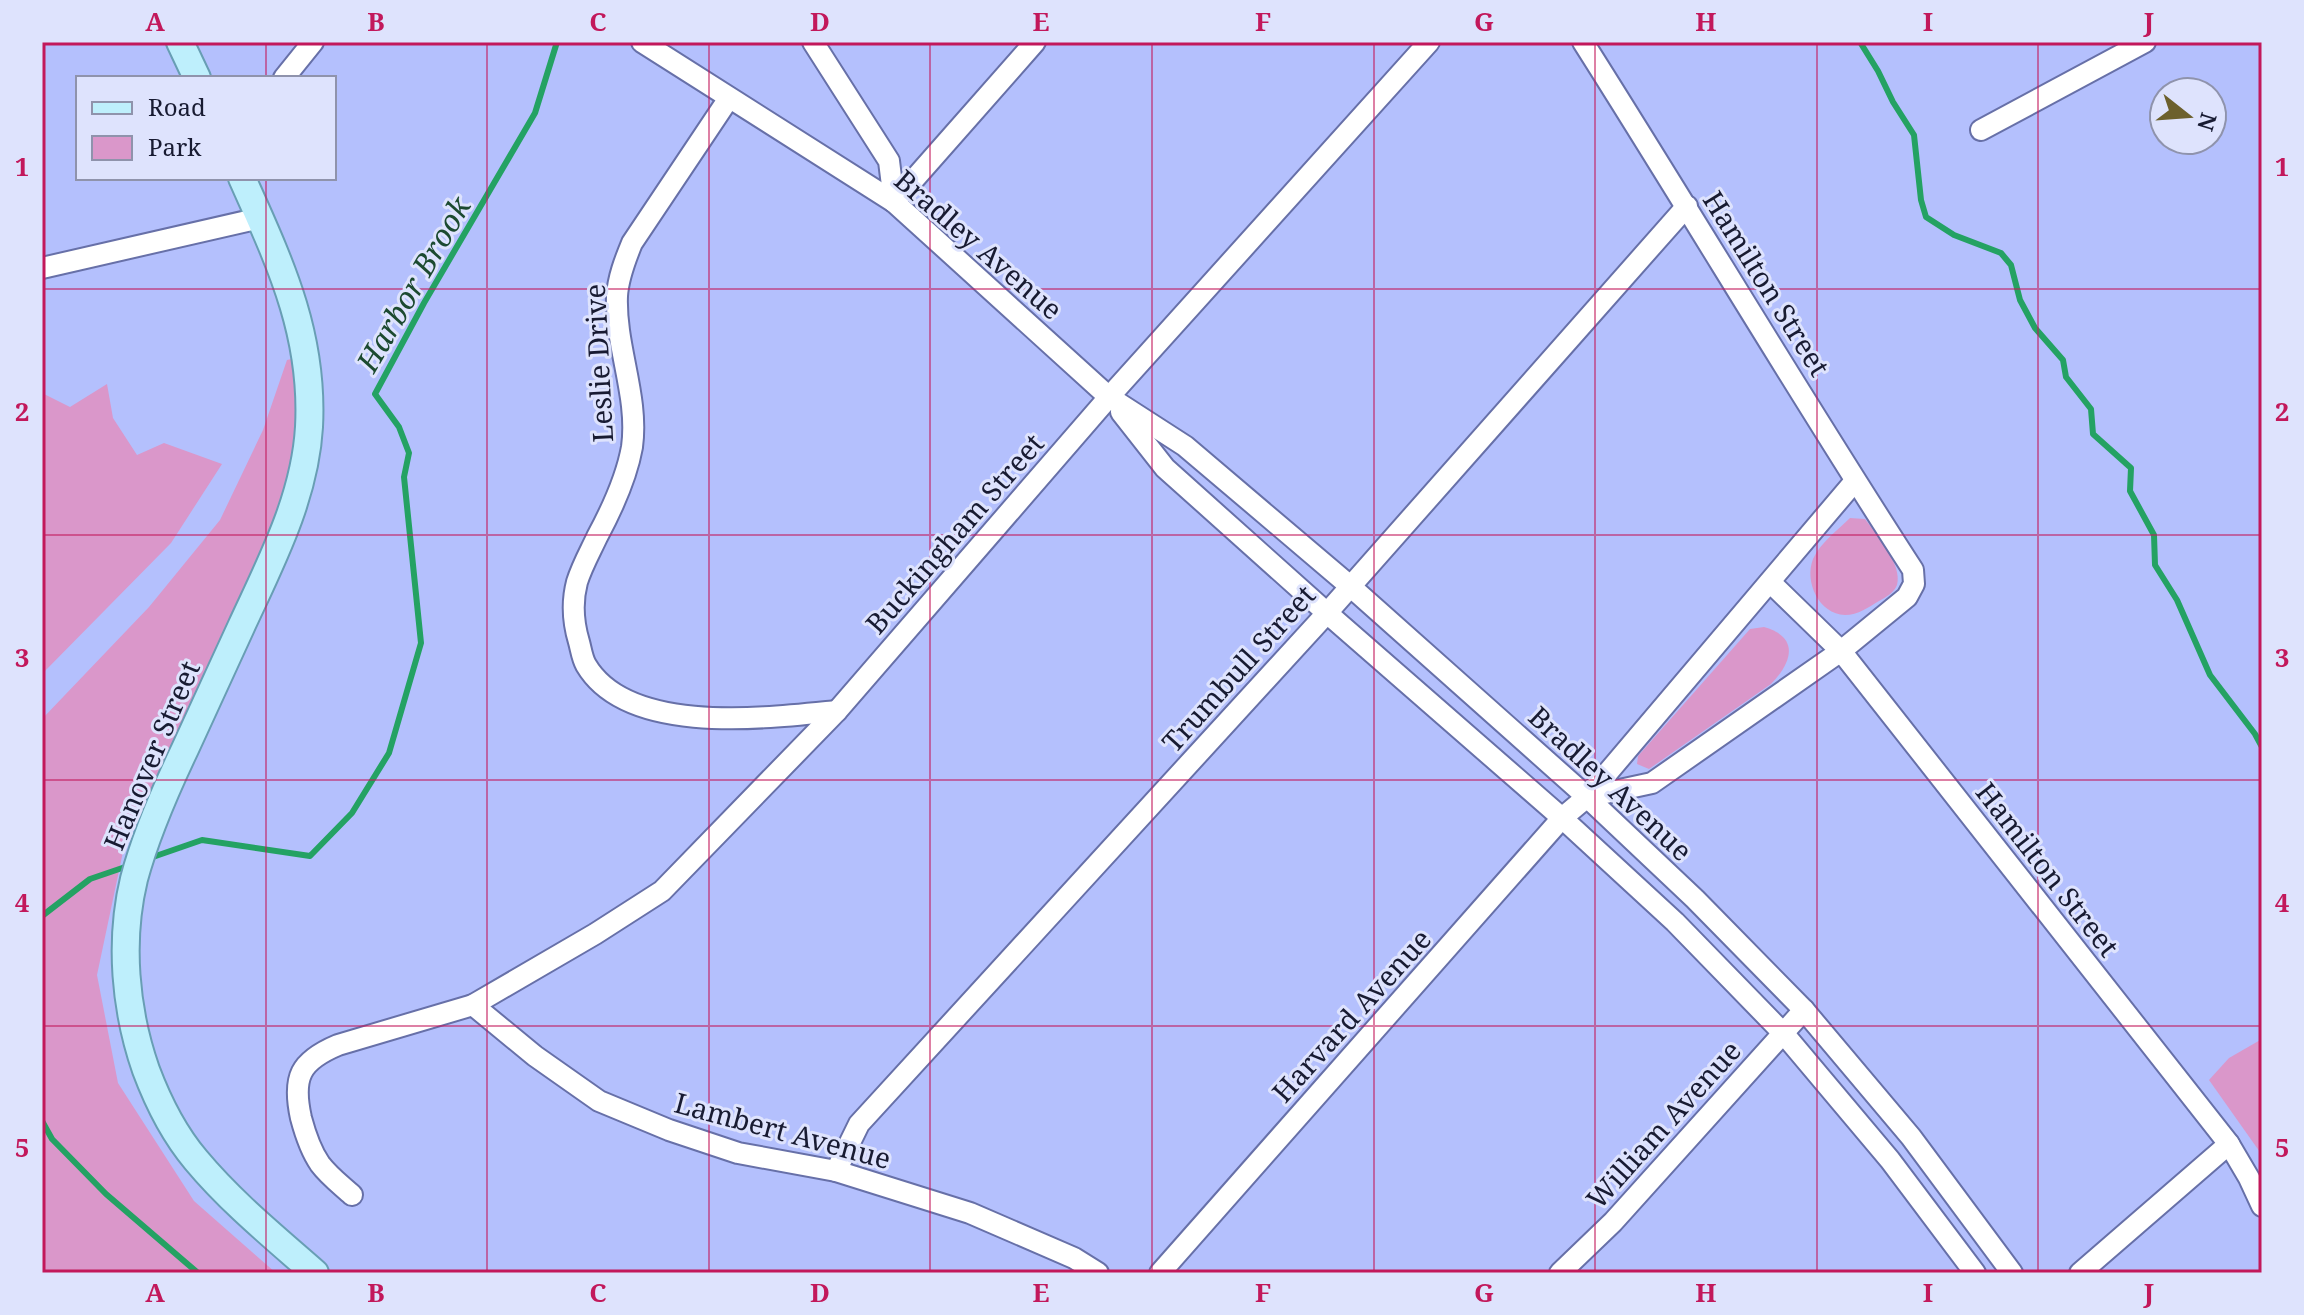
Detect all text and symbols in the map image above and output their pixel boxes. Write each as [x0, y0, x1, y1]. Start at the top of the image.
text: A [145, 3, 165, 39]
text: B [367, 3, 385, 39]
text: C [589, 3, 607, 39]
text: D [810, 3, 830, 39]
text: E [1033, 3, 1050, 39]
text: F [1255, 3, 1271, 39]
text: G [1474, 3, 1494, 39]
text: H [1695, 3, 1717, 39]
text: I [1923, 3, 1933, 39]
text: J [2143, 3, 2154, 39]
legend [76, 76, 336, 180]
north arrow [2148, 76, 2228, 156]
text: Road [148, 90, 206, 123]
text: N [2191, 109, 2225, 135]
text: Park [148, 130, 202, 163]
text: 1 [15, 148, 29, 184]
text: 1 [2275, 148, 2289, 184]
street label: Bradley Avenue [887, 161, 1071, 327]
street label: Hamilton Street [1695, 183, 1839, 383]
water label: Harbor Brook [346, 188, 480, 380]
street label: Leslie Drive [575, 283, 621, 443]
text: 2 [15, 393, 29, 429]
text: 2 [2275, 393, 2289, 429]
street label: Buckingham Street [856, 425, 1052, 641]
street label: Trumbull Street [1153, 576, 1323, 760]
text: 3 [15, 639, 29, 675]
text: 3 [2275, 639, 2289, 675]
street label: Hanover Street [94, 655, 208, 855]
street label: Bradley Avenue [1521, 697, 1701, 869]
street label: Hamilton Street [1968, 774, 2128, 964]
text: 4 [15, 884, 30, 920]
text: 4 [2275, 884, 2290, 920]
street label: Harvard Avenue [1263, 920, 1439, 1110]
street label: William Avenue [1577, 1032, 1749, 1216]
street label: Lambert Avenue [671, 1083, 895, 1177]
text: 5 [15, 1129, 29, 1165]
text: 5 [2275, 1129, 2289, 1165]
text: A [145, 1274, 165, 1310]
text: B [367, 1274, 385, 1310]
text: C [589, 1274, 607, 1310]
text: D [810, 1274, 830, 1310]
text: E [1033, 1274, 1050, 1310]
text: F [1255, 1274, 1271, 1310]
text: G [1474, 1274, 1494, 1310]
text: H [1695, 1274, 1717, 1310]
text: I [1923, 1274, 1933, 1310]
text: J [2143, 1274, 2154, 1310]

